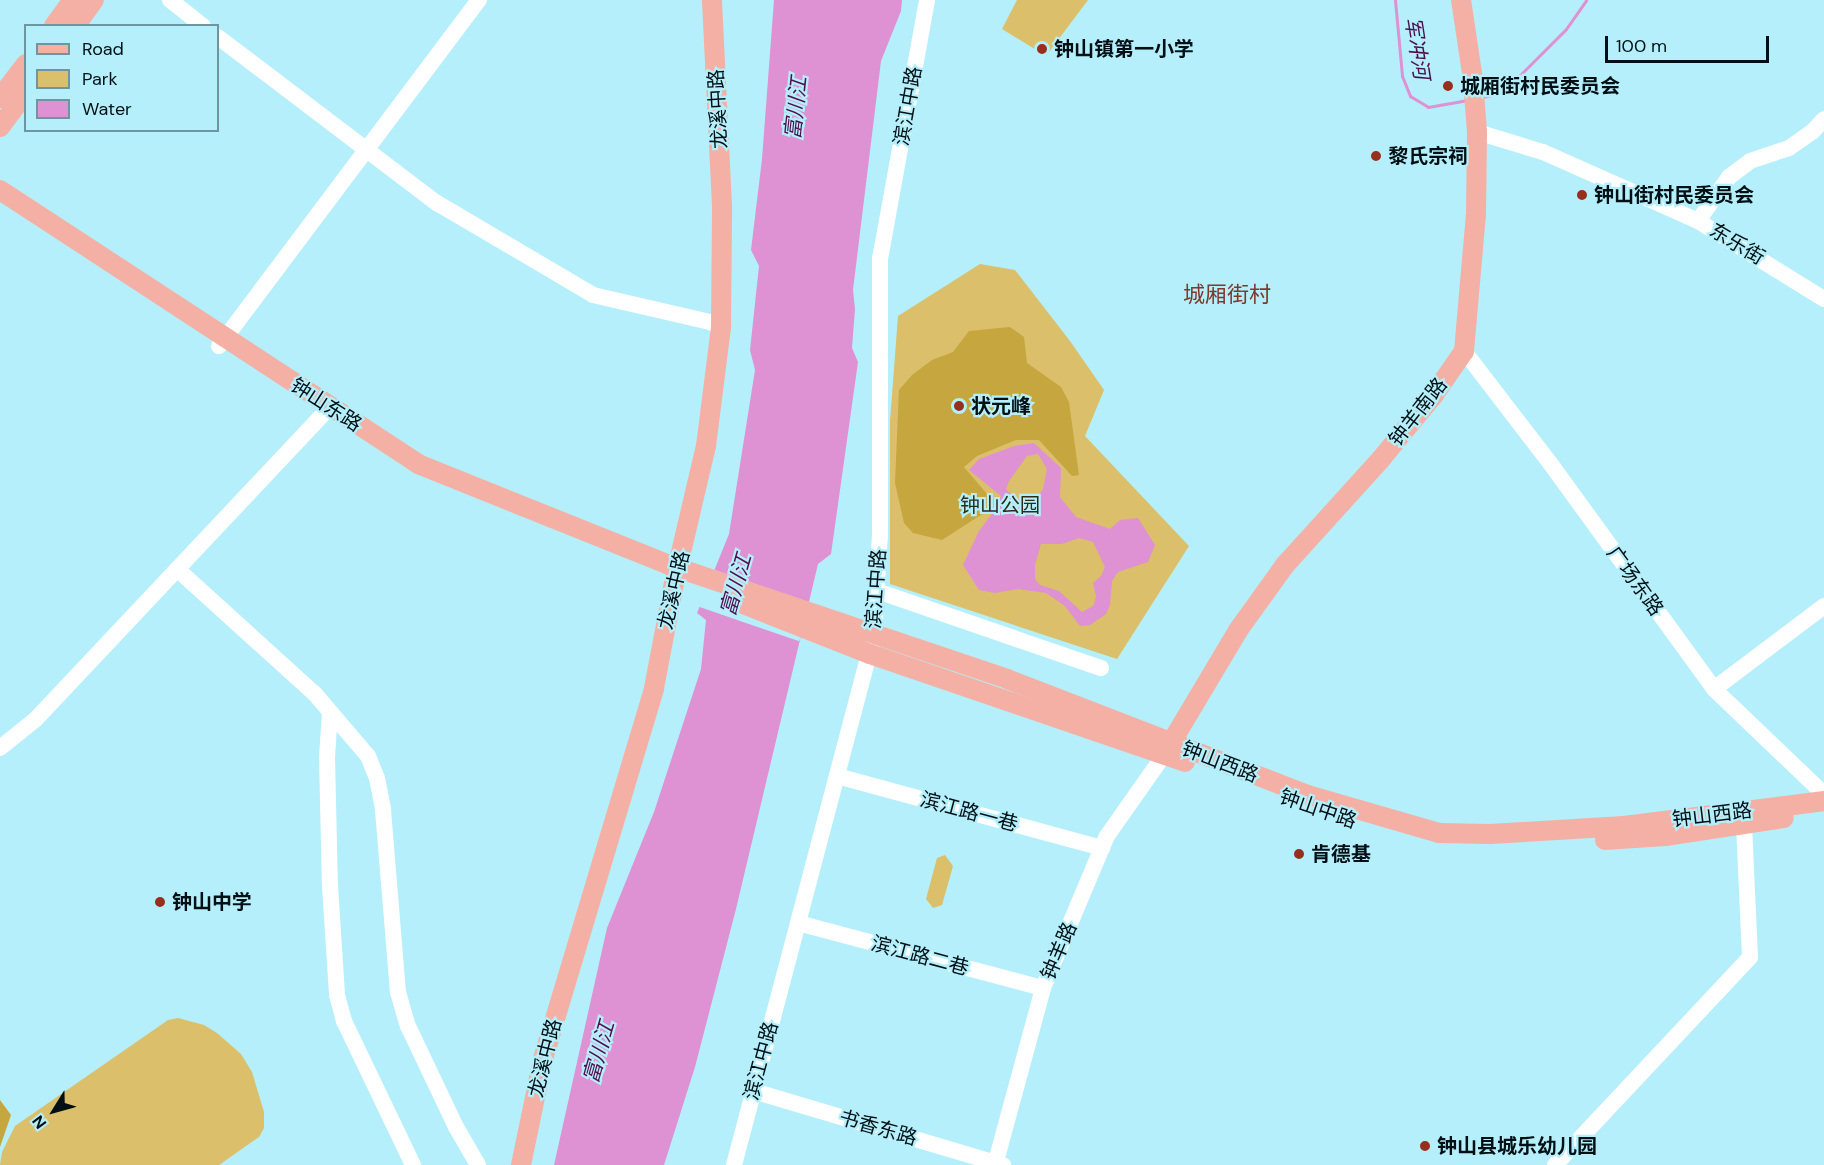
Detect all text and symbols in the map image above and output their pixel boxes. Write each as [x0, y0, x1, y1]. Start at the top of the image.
water label: 军冲河 [1400, 15, 1434, 81]
legend [24, 24, 219, 132]
scale bar [1608, 24, 1772, 62]
text: 100 m [1616, 34, 1667, 58]
text: Road [82, 37, 124, 61]
place label: 钟山镇第一小学 [1054, 37, 1194, 61]
marker: 钟山镇第一小学 [1035, 42, 1049, 56]
street label: 滨江中路 [889, 65, 927, 147]
text: Park [82, 67, 118, 91]
street label: 龙溪中路 [704, 68, 732, 150]
place label: 城厢街村民委员会 [1460, 74, 1620, 98]
water label: 富川江 [780, 75, 812, 141]
marker: 城厢街村民委员会 [1441, 79, 1455, 93]
text: Water [82, 97, 132, 121]
place label: 黎氏宗祠 [1388, 144, 1468, 168]
marker: 黎氏宗祠 [1369, 149, 1383, 163]
place label: 钟山街村民委员会 [1594, 183, 1754, 207]
marker: 钟山街村民委员会 [1575, 188, 1589, 202]
street label: 东乐街 [1705, 218, 1769, 270]
district label: 城厢街村 [1183, 282, 1271, 308]
street label: 钟山东路 [286, 373, 366, 437]
street label: 钟羊南路 [1384, 373, 1452, 451]
place label: 状元峰 [971, 394, 1031, 418]
marker: 状元峰 [952, 399, 966, 413]
park label: 钟山公园 [960, 493, 1040, 517]
street label: 广场东路 [1602, 542, 1668, 620]
street label: 龙溪中路 [653, 548, 695, 632]
street label: 滨江中路 [861, 548, 891, 630]
water label: 富川江 [715, 551, 757, 619]
street label: 钟山西路 [1178, 736, 1262, 788]
street label: 钟山中路 [1276, 785, 1360, 833]
street label: 滨江路一巷 [918, 787, 1020, 837]
street label: 钟山西路 [1671, 798, 1753, 832]
place label: 肯德基 [1311, 842, 1371, 866]
marker: 肯德基 [1292, 847, 1306, 861]
place label: 钟山中学 [172, 890, 252, 914]
marker: 钟山中学 [153, 895, 167, 909]
street label: 钟羊路 [1036, 919, 1082, 983]
street label: 滨江路二巷 [869, 931, 971, 981]
street label: 龙溪中路 [524, 1016, 566, 1100]
water label: 富川江 [578, 1018, 620, 1086]
street label: 滨江中路 [739, 1019, 783, 1103]
north arrow [24, 1081, 84, 1141]
street label: 书香东路 [836, 1105, 920, 1151]
text: N [27, 1111, 51, 1133]
place label: 钟山县城乐幼儿园 [1437, 1134, 1597, 1158]
marker: 钟山县城乐幼儿园 [1418, 1139, 1432, 1153]

